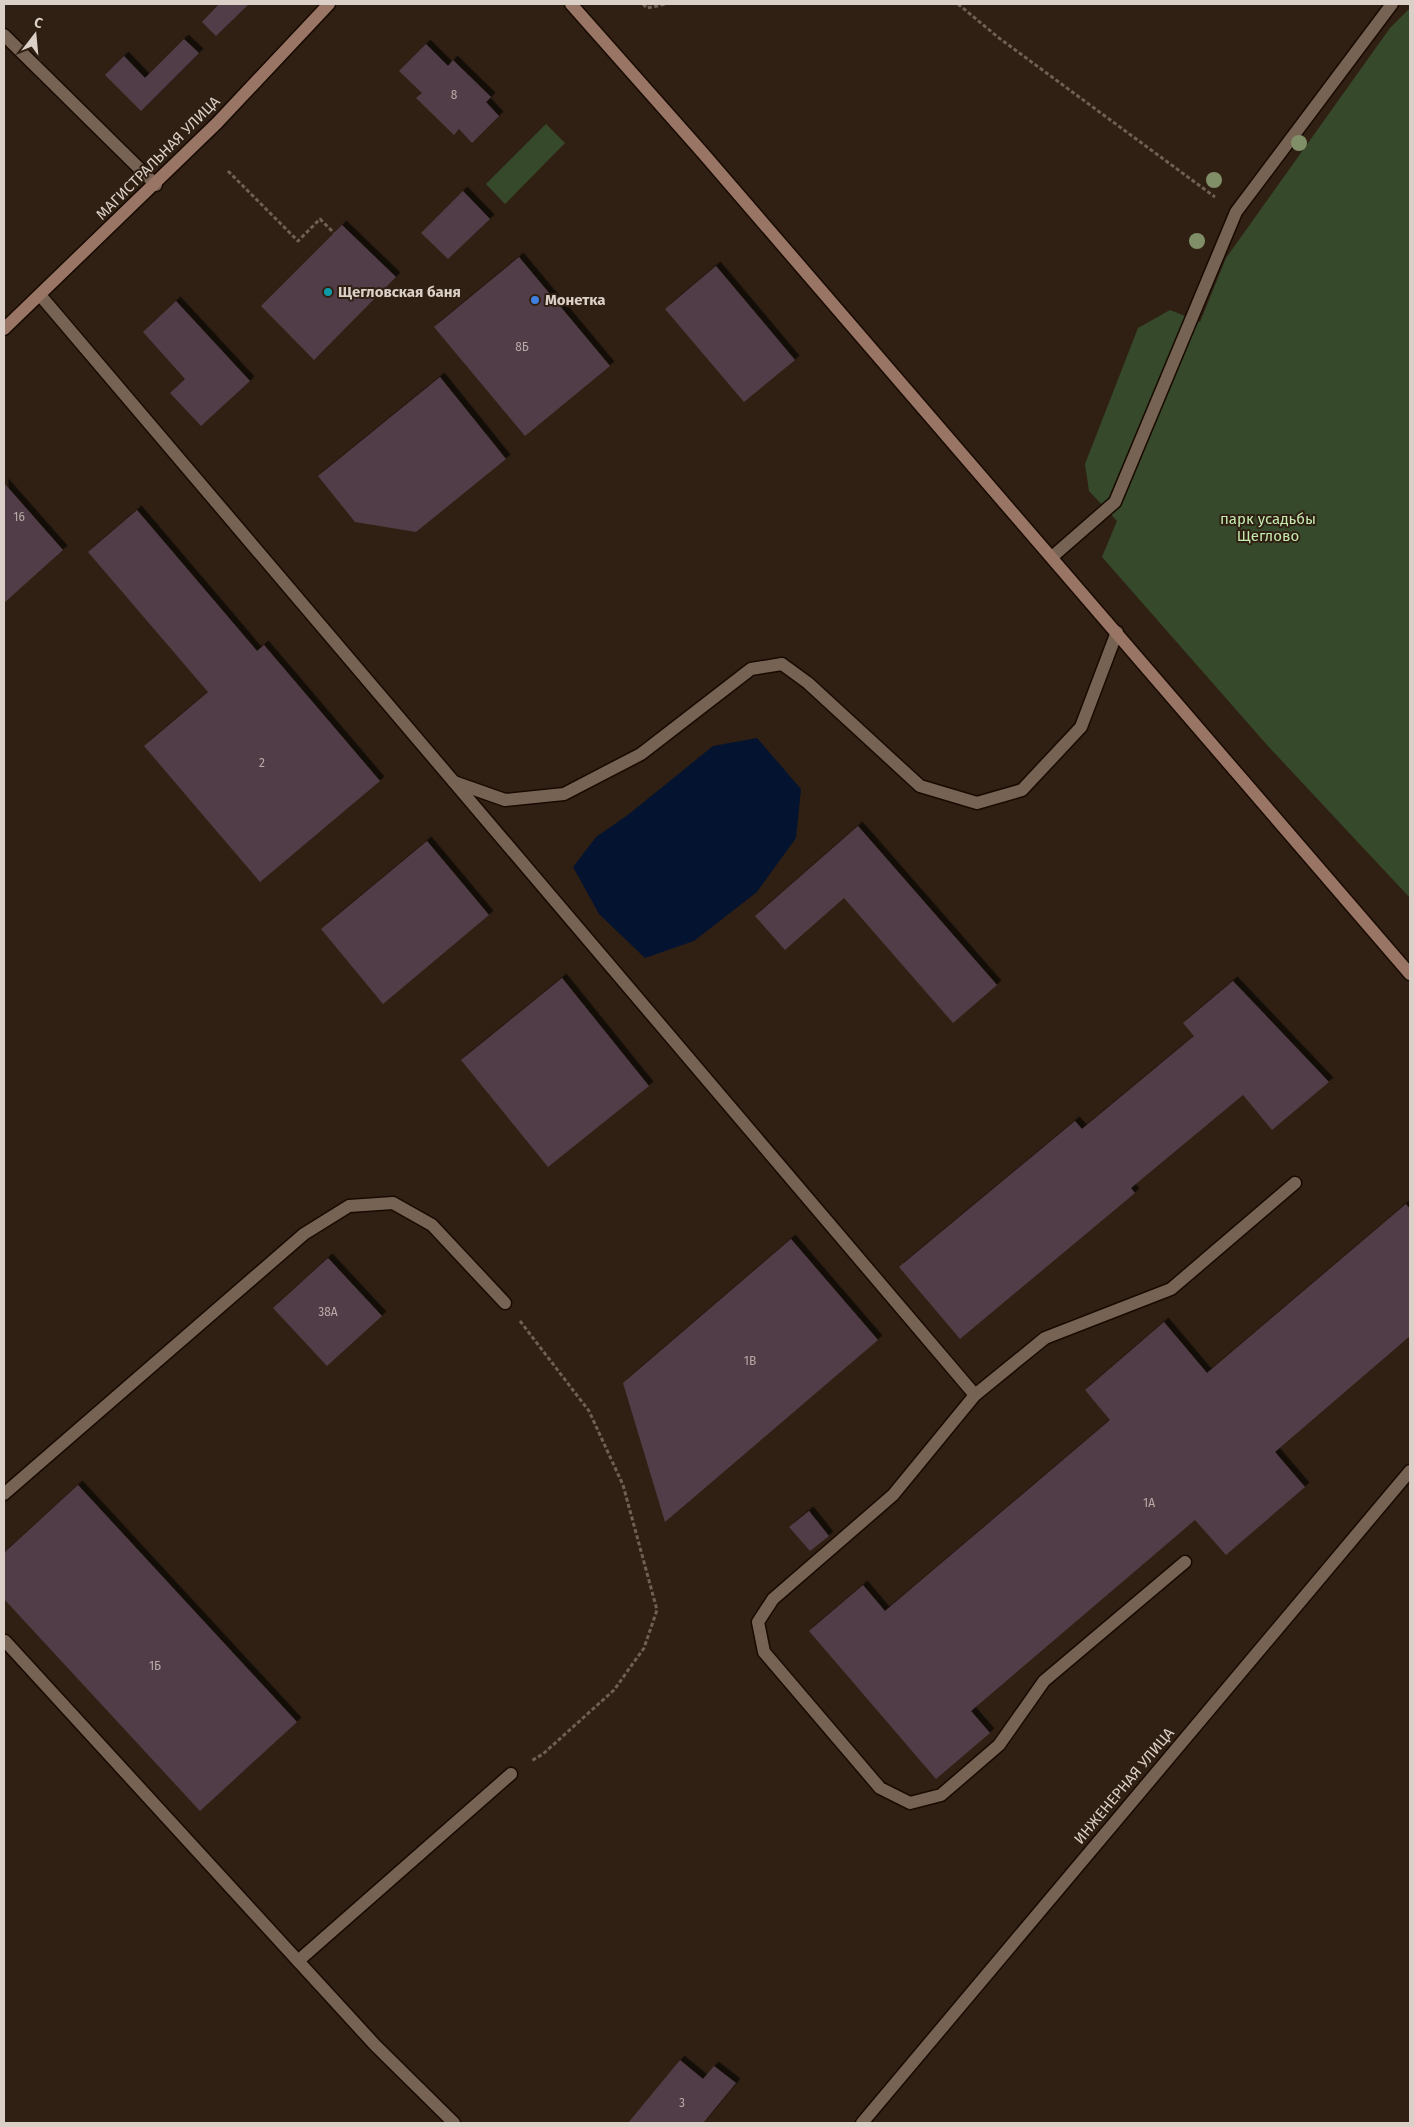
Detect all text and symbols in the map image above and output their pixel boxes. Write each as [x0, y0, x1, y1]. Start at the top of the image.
north arrow [10, 10, 60, 60]
text: С [32, 14, 45, 32]
house number: 8 [451, 88, 458, 102]
street label: МАГИСТРАЛЬНАЯ УЛИЦА [92, 92, 224, 224]
place label: Щегловская баня [338, 283, 461, 301]
marker: Щегловская баня [322, 286, 334, 298]
place label: Монетка [545, 291, 606, 309]
marker: Монетка [529, 294, 541, 306]
house number: 8Б [515, 340, 529, 354]
house number: 16 [13, 510, 25, 524]
park label: парк усадьбы Щеглово [1220, 510, 1316, 545]
house number: 2 [259, 756, 265, 770]
house number: 38А [318, 1305, 338, 1319]
house number: 1В [744, 1354, 756, 1368]
house number: 1А [1143, 1496, 1155, 1510]
house number: 1Б [149, 1659, 161, 1673]
street label: ИНЖЕНЕРНАЯ УЛИЦА [1070, 1724, 1178, 1848]
house number: 3 [679, 2096, 685, 2110]

